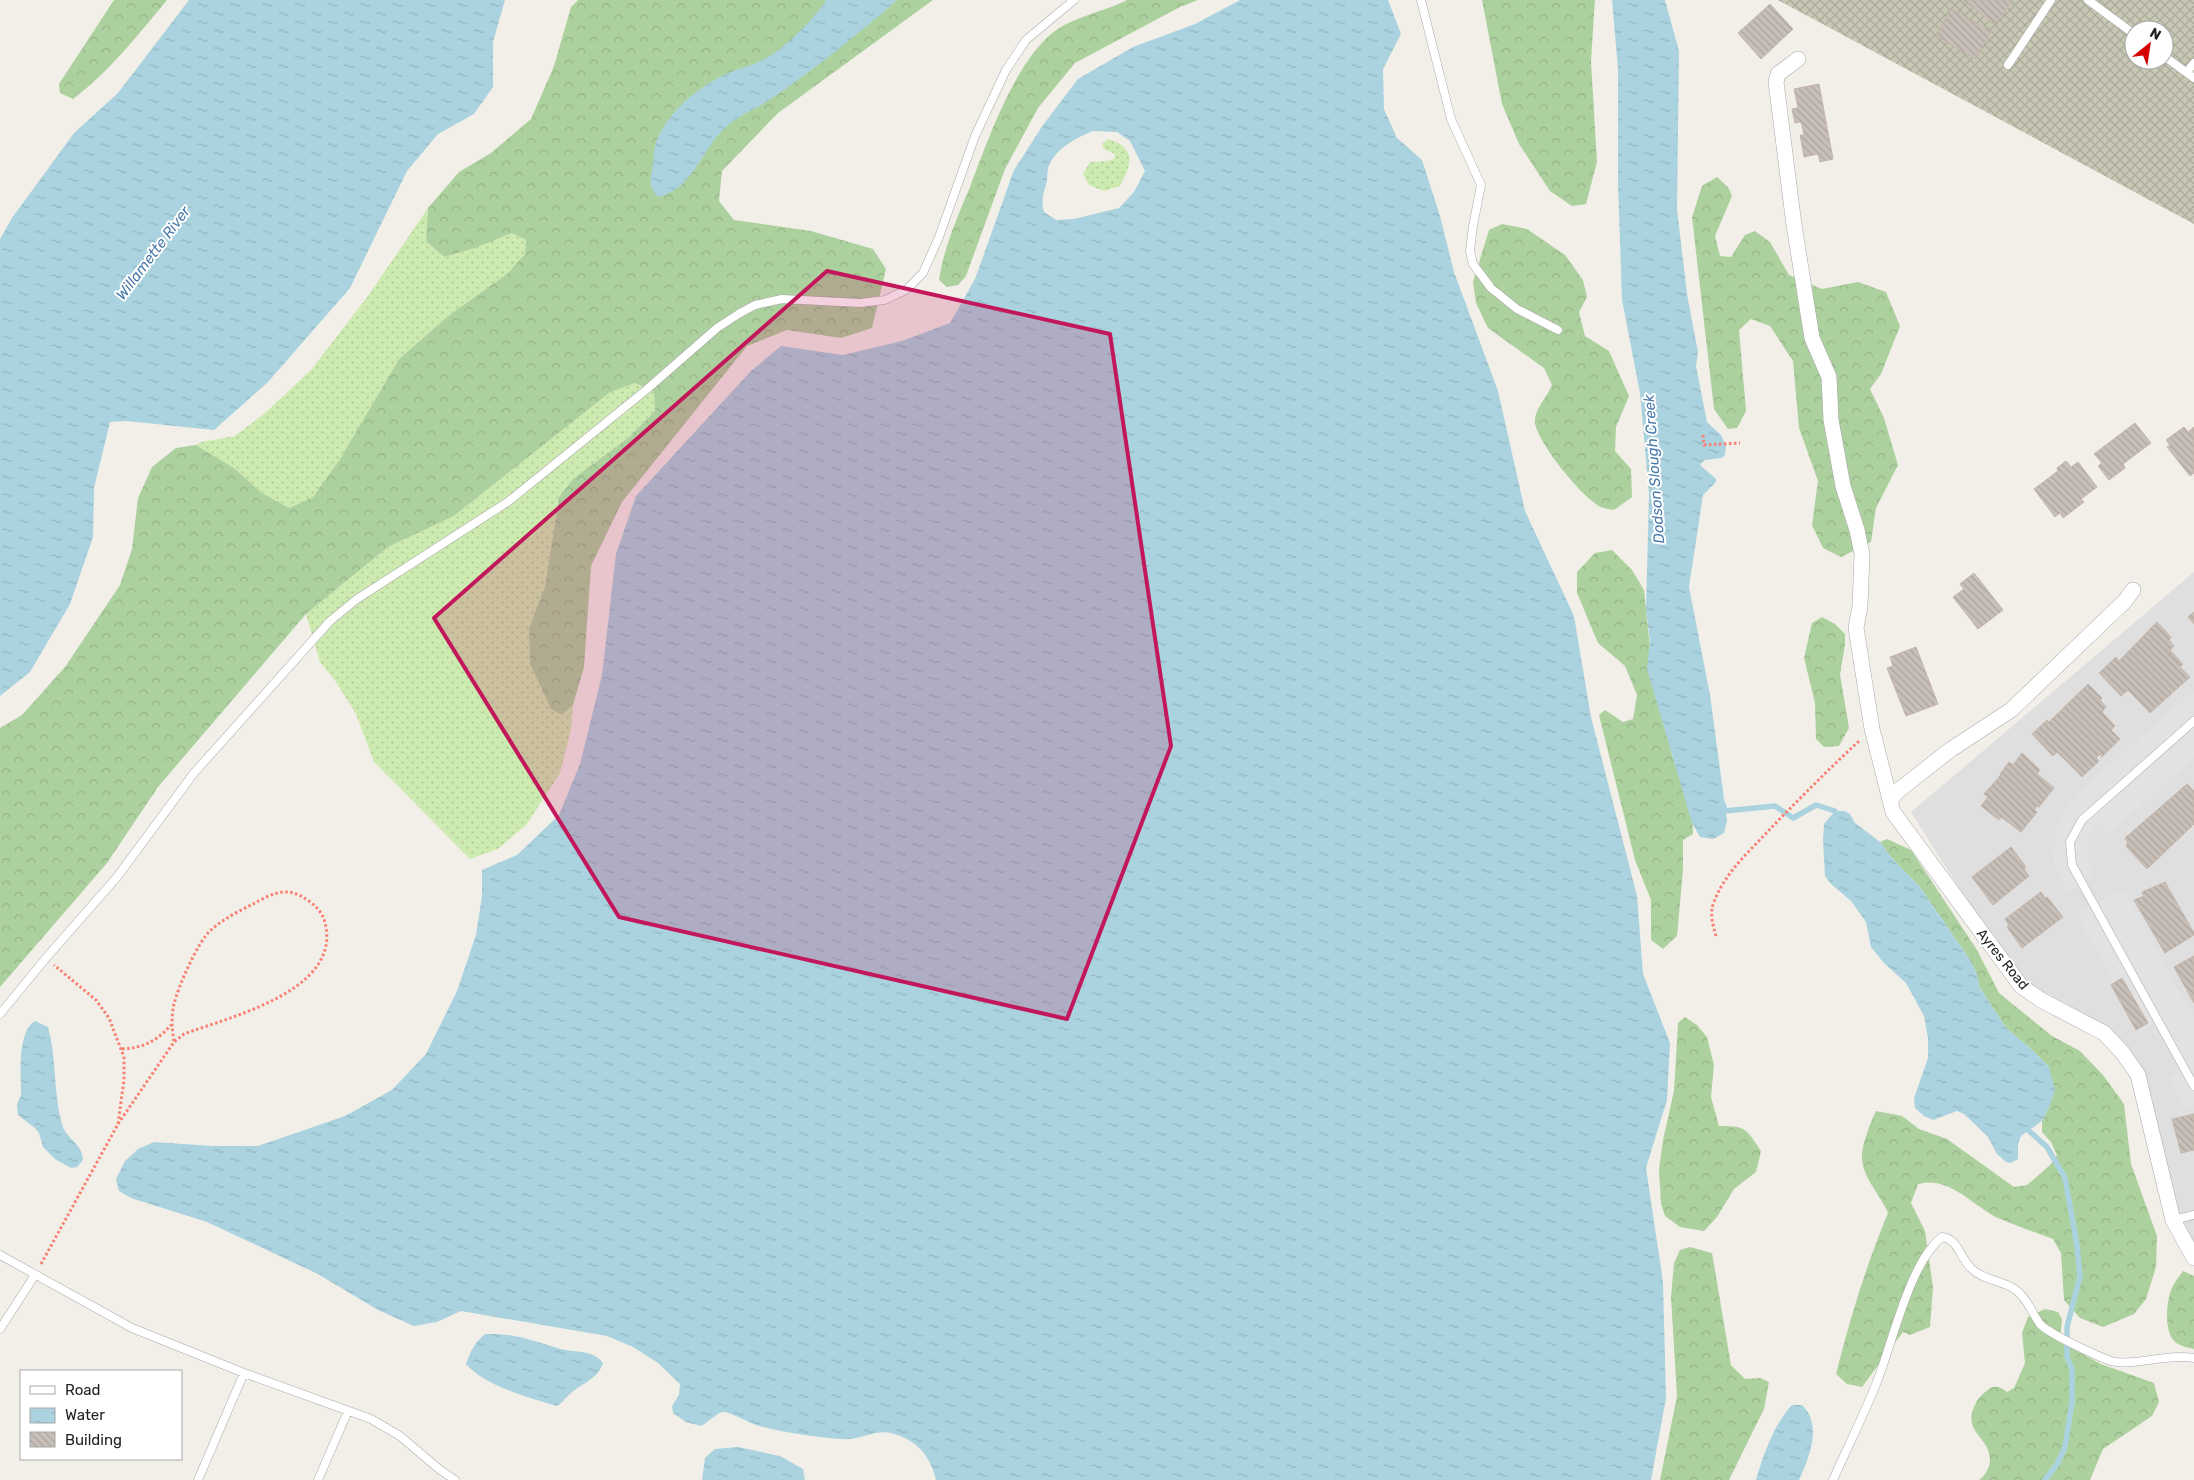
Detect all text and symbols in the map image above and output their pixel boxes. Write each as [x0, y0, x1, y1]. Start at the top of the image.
north arrow [2124, 20, 2174, 70]
text: N [2147, 24, 2164, 44]
water label: Willamette River [112, 202, 195, 303]
water label: Dodson Slough Creek [1640, 394, 1668, 544]
street label: Ayres Road [1973, 925, 2032, 993]
legend [20, 1370, 182, 1460]
text: Road [65, 1381, 101, 1399]
text: Water [65, 1406, 105, 1424]
text: Building [65, 1431, 122, 1449]

